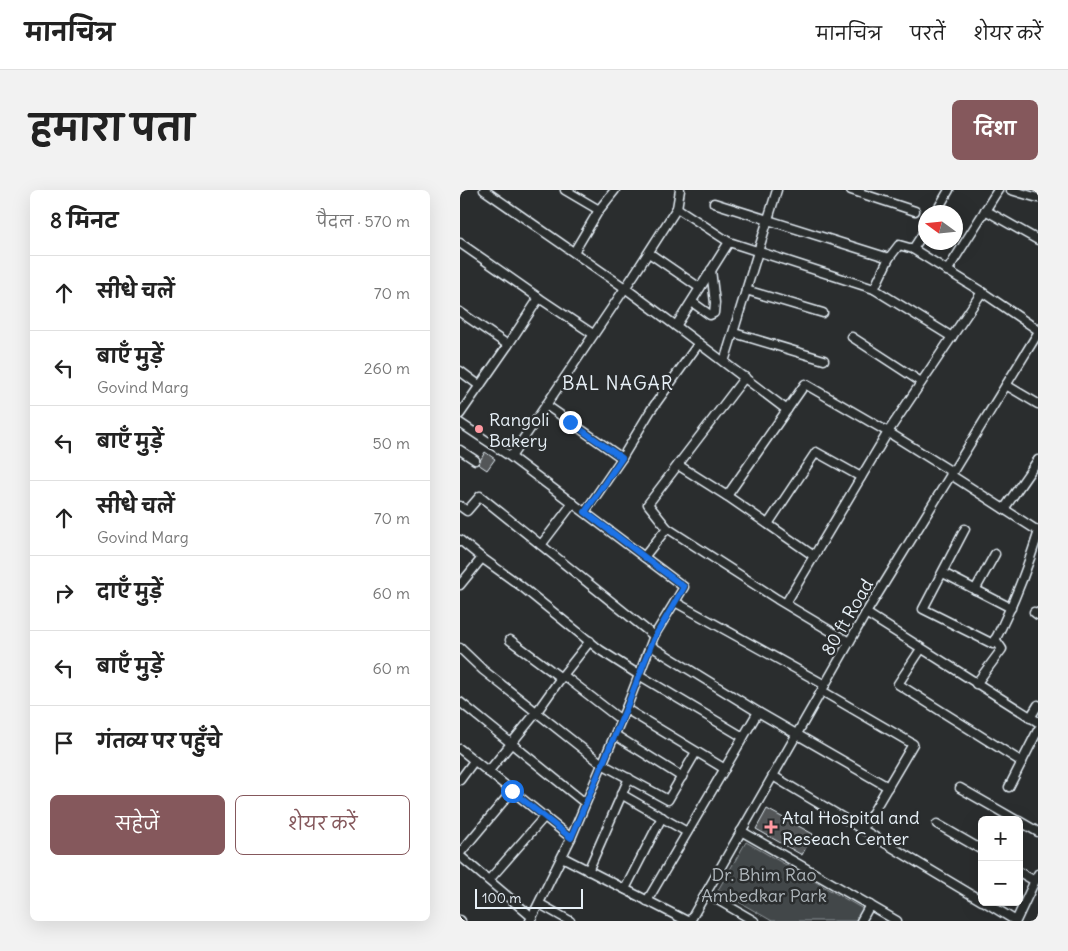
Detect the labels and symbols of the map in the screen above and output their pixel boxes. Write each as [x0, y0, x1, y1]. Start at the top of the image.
north arrow [918, 205, 963, 250]
district label: BAL NAGAR [562, 371, 674, 395]
place label: Rangoli Bakery [489, 408, 549, 452]
route end [559, 411, 582, 434]
marker: Rangoli Bakery [473, 423, 485, 435]
street label: 80 ft Road [816, 574, 878, 660]
route start [501, 780, 524, 803]
place label: Atal Hospital and Reseach Center [782, 806, 920, 850]
marker: Atal Hospital and Reseach Center [764, 820, 778, 834]
park label: Dr. Bhim Rao Ambedkar Park [701, 863, 827, 907]
scale bar [475, 886, 582, 909]

